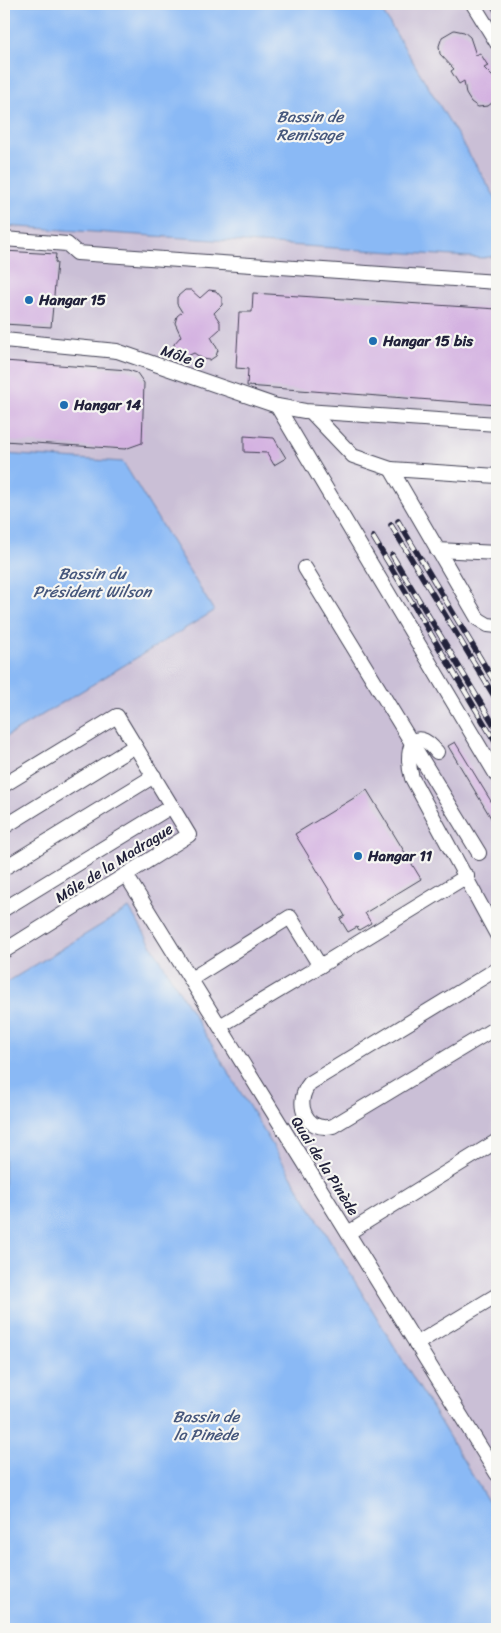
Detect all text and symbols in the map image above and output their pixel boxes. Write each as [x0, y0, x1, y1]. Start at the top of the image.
water label: Bassin de Remisage [277, 102, 345, 149]
place label: Hangar 15 [38, 287, 106, 313]
marker: Hangar 15 [23, 294, 35, 306]
place label: Hangar 15 bis [382, 328, 474, 354]
marker: Hangar 15 bis [367, 335, 379, 347]
street label: Môle G [157, 337, 209, 377]
place label: Hangar 14 [73, 392, 142, 418]
marker: Hangar 14 [58, 399, 70, 411]
water label: Bassin du Président Wilson [33, 559, 153, 606]
street label: Môle de la Madrague [50, 816, 179, 910]
place label: Hangar 11 [367, 843, 433, 869]
marker: Hangar 11 [352, 850, 364, 862]
street label: Quai de la Pinède [284, 1111, 366, 1221]
water label: Bassin de la Pinède [173, 1402, 241, 1449]

